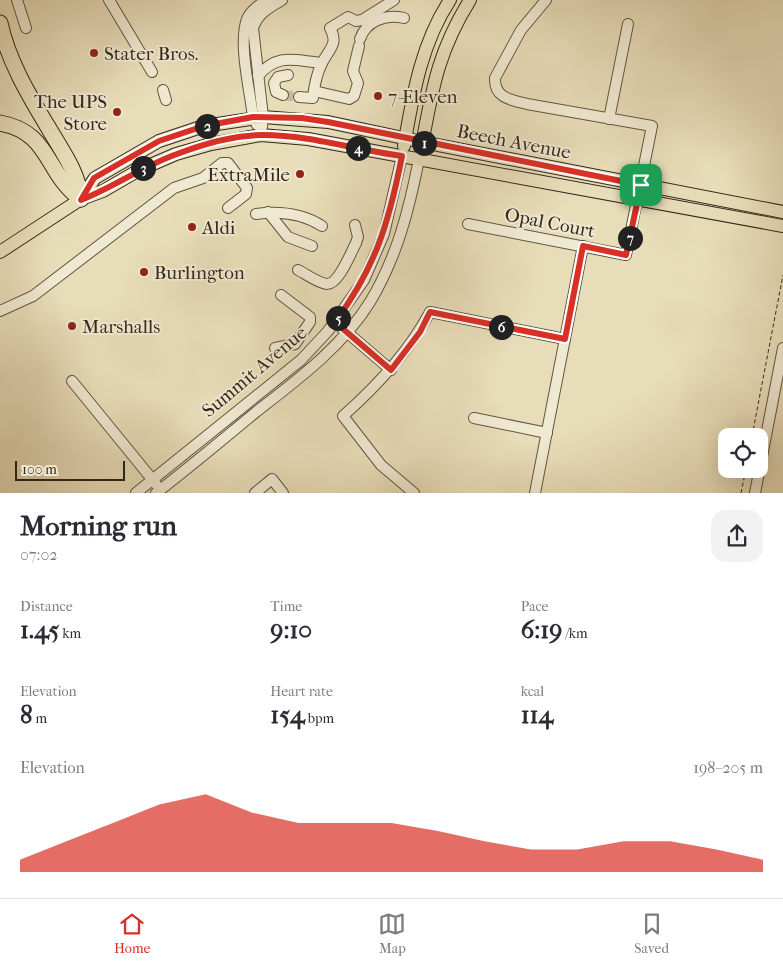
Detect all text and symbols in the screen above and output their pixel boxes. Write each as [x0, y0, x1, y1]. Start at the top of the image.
place label: Stater Bros. [104, 43, 198, 65]
marker: Stater Bros. [88, 47, 100, 59]
place label: 7-Eleven [388, 86, 458, 108]
marker: 7-Eleven [372, 90, 384, 102]
place label: The UPS Store [34, 91, 107, 135]
marker: The UPS Store [111, 106, 123, 118]
pin: 2 [194, 114, 220, 138]
text: 2 [204, 118, 211, 135]
street label: Beech Avenue [455, 120, 573, 164]
pin: 1 [412, 130, 436, 156]
text: 1 [422, 135, 427, 152]
pin: 4 [346, 136, 370, 160]
text: 4 [354, 140, 363, 157]
pin: 3 [130, 156, 156, 180]
text: 3 [141, 160, 146, 177]
place label: ExtraMile [207, 164, 290, 186]
pin [620, 164, 662, 206]
marker: ExtraMile [294, 168, 306, 180]
icon: arrive [627, 171, 655, 199]
street label: Opal Court [503, 203, 597, 243]
place label: Aldi [201, 217, 236, 239]
marker: Aldi [186, 221, 198, 233]
pin: 7 [618, 226, 642, 250]
text: 7 [627, 230, 634, 247]
place label: Burlington [154, 262, 245, 284]
marker: Burlington [138, 266, 150, 278]
pin: 5 [326, 306, 350, 330]
text: 5 [335, 310, 342, 327]
pin: 6 [488, 314, 514, 340]
place label: Marshalls [82, 316, 160, 338]
text: 6 [498, 319, 505, 336]
marker: Marshalls [66, 320, 78, 332]
street label: Summit Avenue [198, 322, 311, 422]
map controls [718, 428, 768, 478]
button: locate [718, 428, 768, 478]
scale bar [15, 458, 125, 481]
text: 100 m [22, 461, 57, 478]
text: Morning run [20, 509, 177, 542]
button: share [711, 510, 763, 562]
text: 07:02 [20, 545, 57, 564]
text: Distance [20, 598, 73, 615]
text: Time [270, 598, 302, 615]
text: Pace [521, 598, 549, 615]
text: 1.45 [20, 615, 59, 644]
text: 9:10 [270, 615, 312, 644]
text: 6:19 [521, 615, 562, 644]
text: km [59, 625, 81, 642]
text: /km [562, 625, 588, 642]
text: Elevation [20, 683, 77, 700]
text: Heart rate [270, 683, 333, 700]
text: kcal [521, 683, 544, 700]
text: 8 [20, 700, 33, 729]
text: 154 [270, 700, 305, 729]
text: 114 [521, 700, 553, 729]
text: m [33, 710, 47, 727]
text: bpm [305, 710, 334, 727]
text: Elevation [20, 758, 85, 777]
text: 198–205 m [693, 758, 763, 777]
tab: Home [114, 910, 150, 957]
tab: Map [378, 910, 406, 957]
tab: Saved [634, 910, 669, 957]

